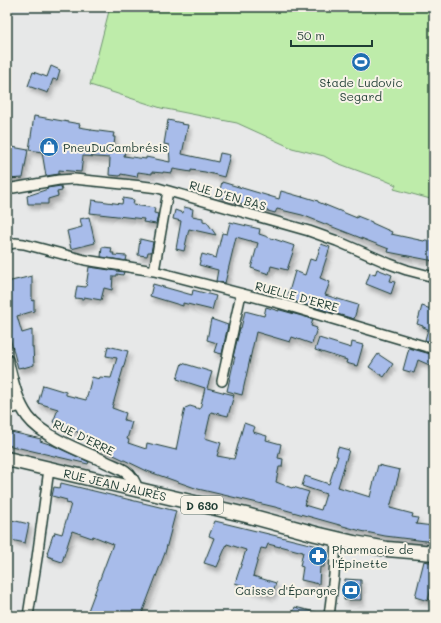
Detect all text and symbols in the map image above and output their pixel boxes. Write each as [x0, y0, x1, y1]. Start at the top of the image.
scale bar [291, 22, 372, 48]
text: 50 m [297, 27, 325, 43]
sports icon: Stade Ludovic Segard [350, 51, 372, 73]
place label: Stade Ludovic Segard [319, 74, 403, 104]
shop icon: PneuDuCambrésis [38, 136, 60, 158]
place label: PneuDuCambrésis [63, 139, 168, 155]
street label: RUE D'EN BAS [188, 176, 269, 214]
street label: RUELLE D'ERRE [253, 277, 341, 315]
street label: RUE D'ERRE [51, 415, 117, 459]
street label: RUE JEAN JAURÈS [62, 465, 168, 504]
road number: D 630 [181, 496, 223, 514]
place label: Pharmacie de l'Épinette [332, 541, 414, 571]
pharmacy icon: Pharmacie de l'Épinette [307, 545, 329, 567]
bank icon: Caisse d'Épargne [340, 579, 362, 601]
place label: Caisse d'Épargne [235, 582, 337, 598]

